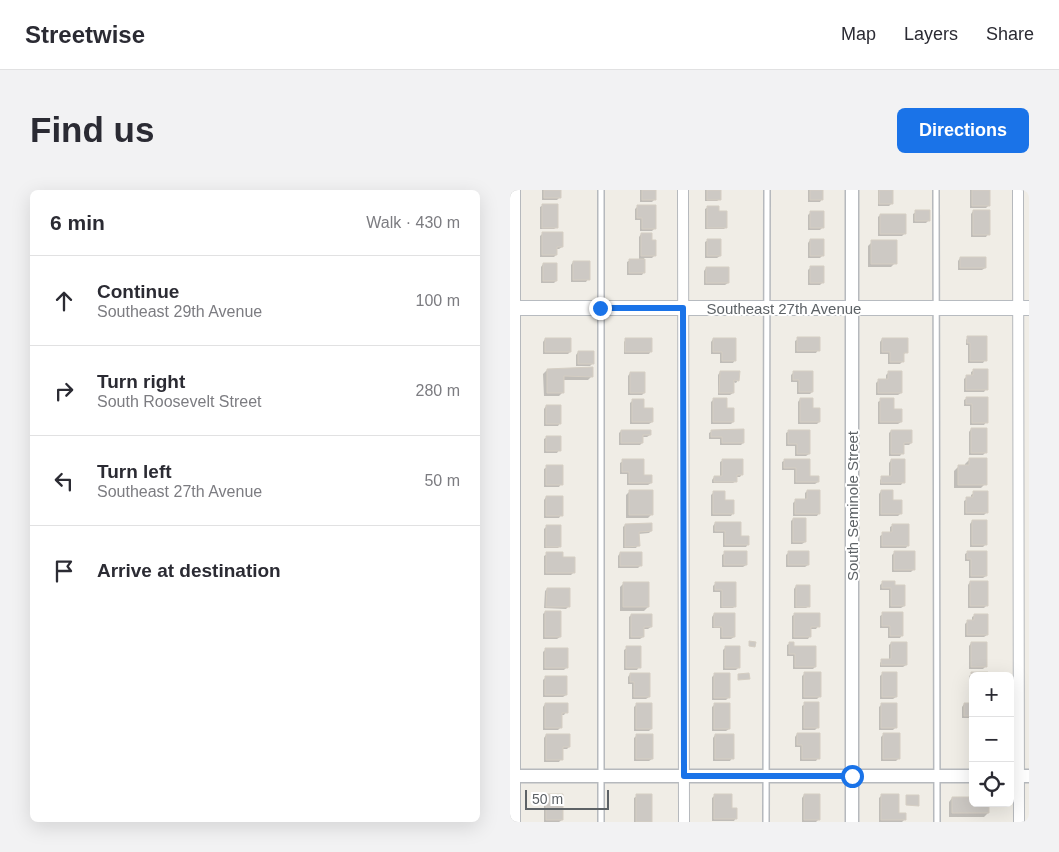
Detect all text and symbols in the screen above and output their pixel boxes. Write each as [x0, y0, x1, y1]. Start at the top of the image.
text: Streetwise [25, 21, 145, 48]
text: Map [841, 24, 876, 44]
text: Layers [904, 24, 958, 44]
text: Share [986, 24, 1034, 44]
button: Directions [897, 108, 1029, 153]
text: Find us [30, 110, 154, 149]
text: 6 min [50, 211, 105, 234]
text: Walk · 430 m [366, 214, 460, 231]
text: Continue [97, 281, 179, 302]
icon: ahead [50, 287, 78, 315]
text: 100 m [416, 292, 460, 309]
route end [589, 297, 612, 320]
street label: Southeast 27th Avenue [707, 300, 861, 317]
text: Southeast 29th Avenue [97, 303, 262, 320]
text: Turn right [97, 371, 185, 392]
icon: right [50, 377, 78, 405]
text: 280 m [416, 382, 460, 399]
text: South Roosevelt Street [97, 393, 262, 410]
street label: South Seminole Street [844, 430, 861, 581]
text: Turn left [97, 461, 172, 482]
icon: left [50, 467, 78, 495]
text: 50 m [424, 472, 460, 489]
text: Southeast 27th Avenue [97, 483, 262, 500]
icon: arrive [50, 557, 78, 585]
text: Arrive at destination [97, 560, 281, 581]
map controls [969, 672, 1014, 807]
button: + [969, 672, 1014, 717]
button: − [969, 717, 1014, 762]
button: locate [969, 762, 1014, 807]
route start [841, 765, 864, 788]
scale bar [525, 787, 609, 810]
text: 50 m [532, 791, 563, 807]

